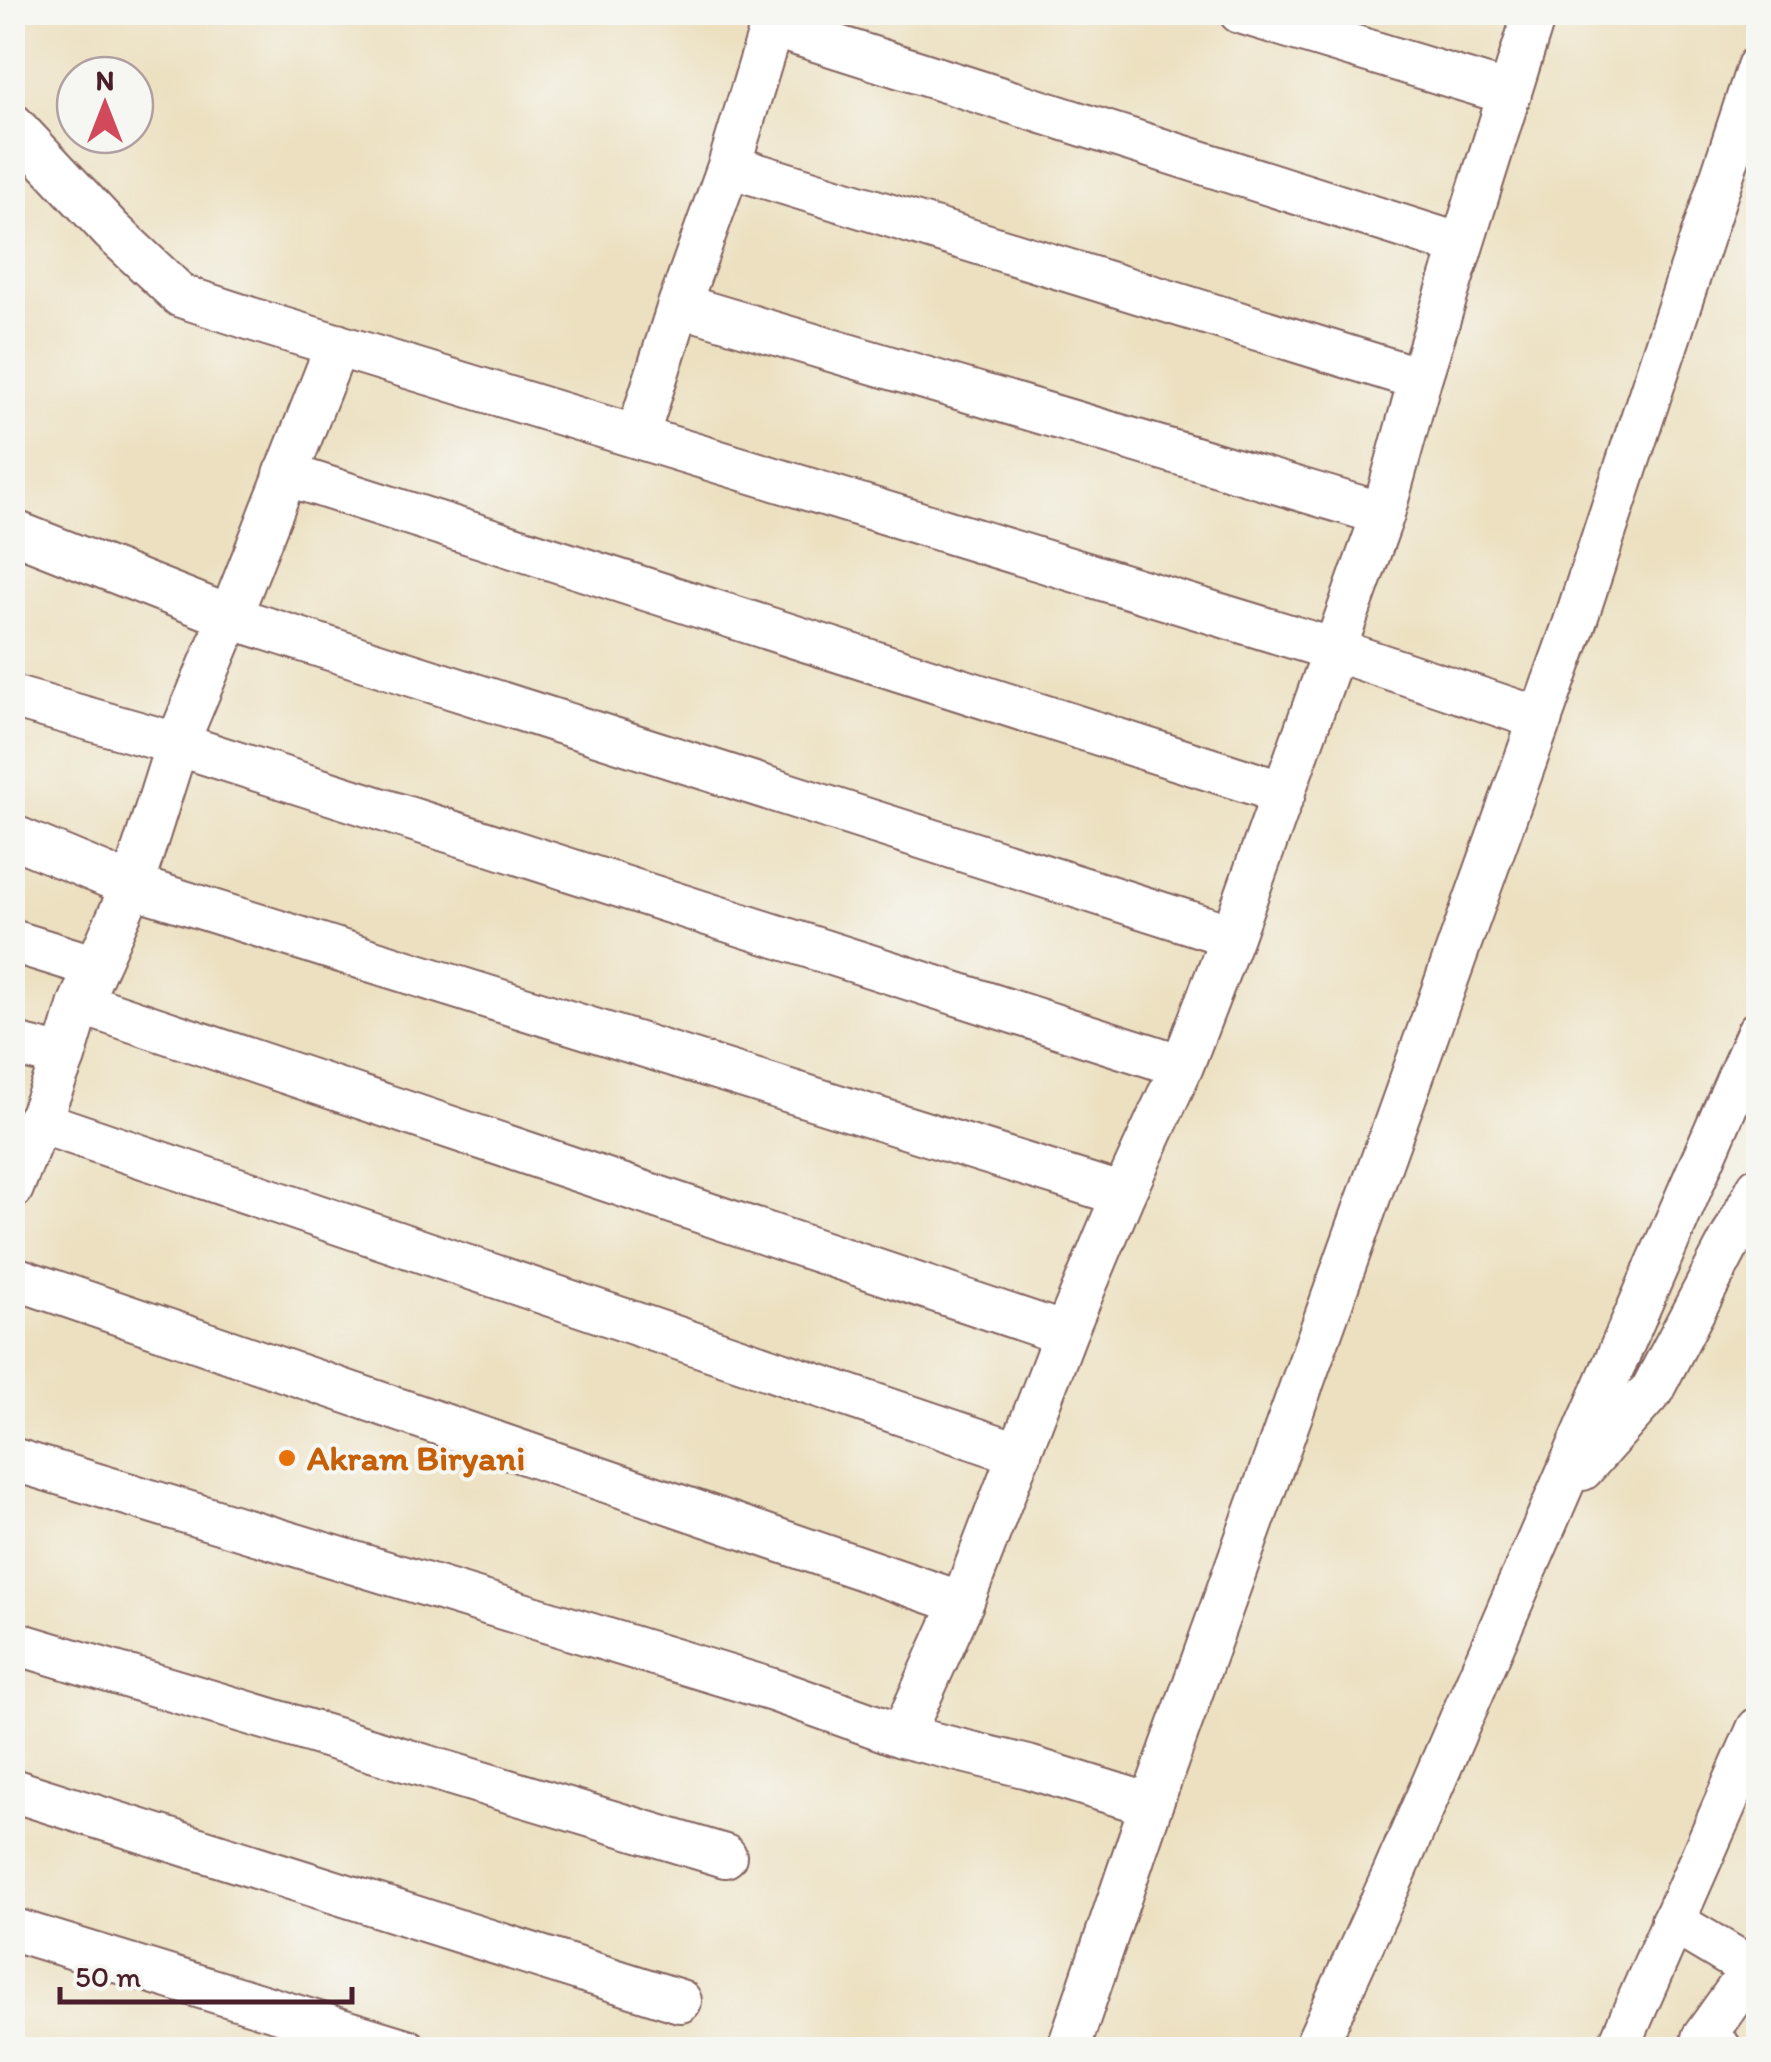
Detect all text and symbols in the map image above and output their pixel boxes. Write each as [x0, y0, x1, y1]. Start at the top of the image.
north arrow [55, 55, 155, 155]
text: N [96, 63, 114, 97]
place label: Akram Biryani [307, 1437, 525, 1479]
marker: Akram Biryani [276, 1447, 298, 1469]
scale bar [60, 1942, 352, 2004]
text: 50 m [75, 1958, 141, 1995]

